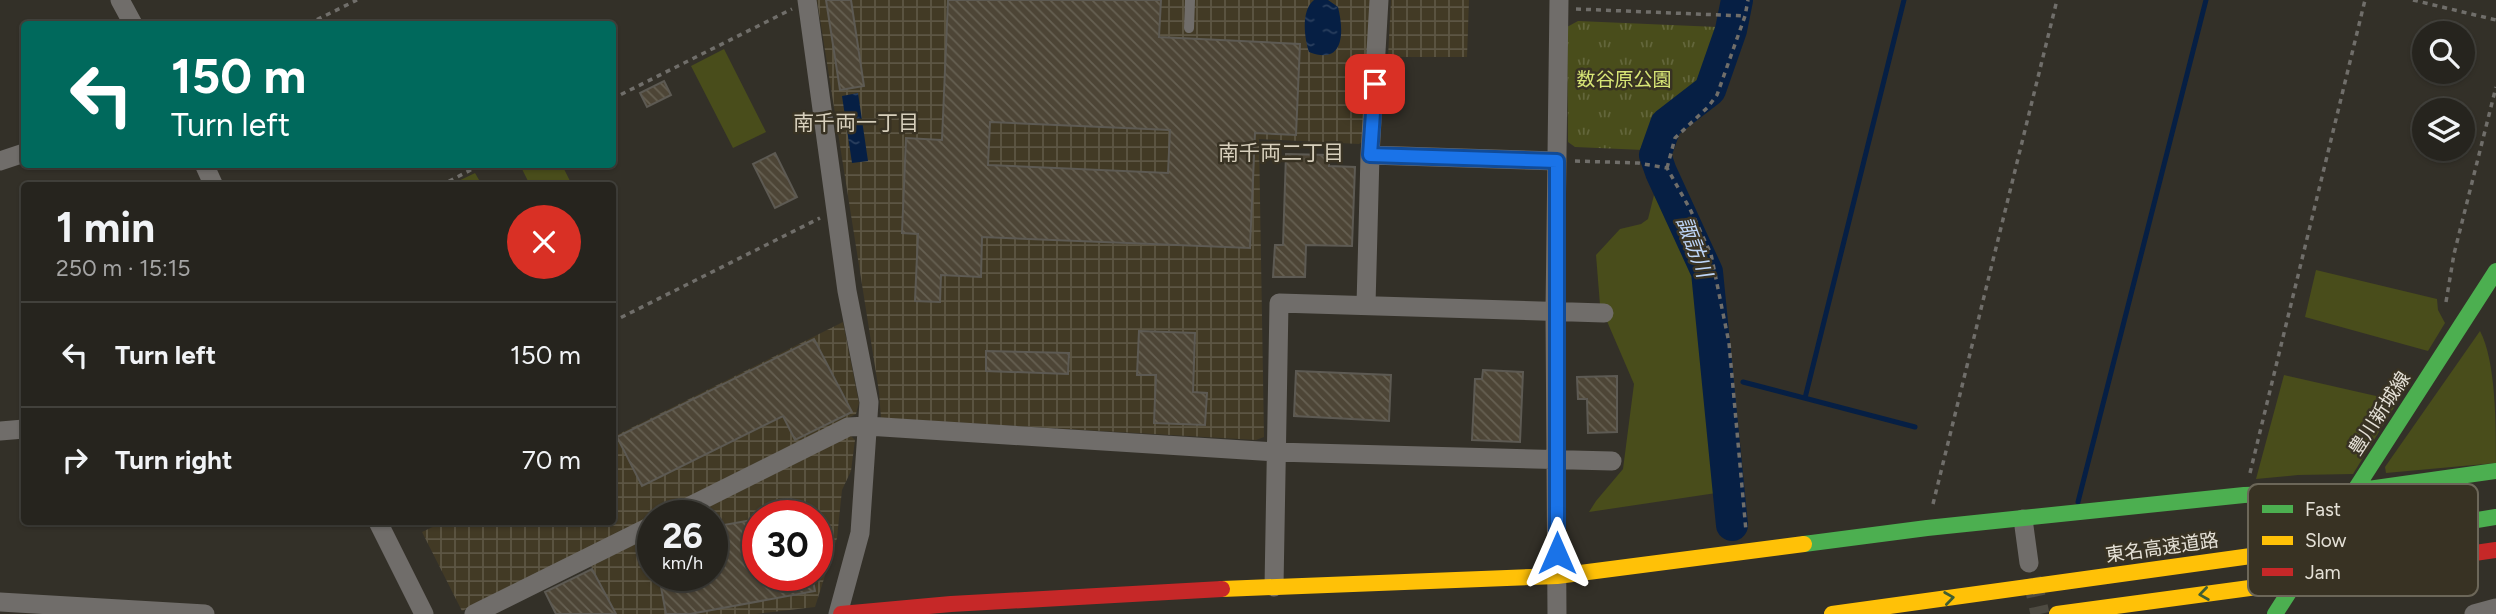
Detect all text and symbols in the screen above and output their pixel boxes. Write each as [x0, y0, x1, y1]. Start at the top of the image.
map controls [2412, 21, 2475, 161]
button: search [2412, 21, 2475, 84]
text: 150 m [171, 46, 306, 105]
icon: left [56, 49, 147, 140]
pin [1345, 54, 1405, 114]
icon: arrive [1356, 65, 1394, 103]
park label: 数谷原公園 [1576, 68, 1672, 91]
button: layers [2412, 98, 2475, 161]
text: Turn left [171, 106, 290, 144]
district label: 南千両一丁目 [793, 110, 919, 135]
district label: 南千両二丁目 [1218, 140, 1344, 165]
text: 1 min [56, 202, 155, 253]
button: close [507, 205, 581, 279]
water label: 諏訪川 [1672, 213, 1718, 283]
text: 250 m · 15:15 [56, 254, 191, 282]
icon: left [56, 336, 94, 374]
text: Turn left [115, 339, 216, 371]
text: 150 m [510, 339, 581, 371]
street label: 豊川新城線 [2344, 367, 2415, 459]
icon: right [56, 441, 94, 479]
text: Turn right [115, 444, 232, 476]
text: 70 m [522, 444, 581, 476]
legend [2248, 484, 2478, 596]
text: Fast [2305, 498, 2341, 521]
speed limit sign: 30 [742, 500, 833, 591]
text: 26 [662, 515, 703, 557]
position arrow [1520, 516, 1594, 590]
street label: 東名高速道路 [2104, 528, 2220, 567]
text: Slow [2305, 529, 2347, 552]
text: km/h [662, 552, 703, 574]
text: Jam [2305, 561, 2341, 584]
one-way arrow [2199, 586, 2210, 601]
one-way arrow [1943, 590, 1954, 605]

